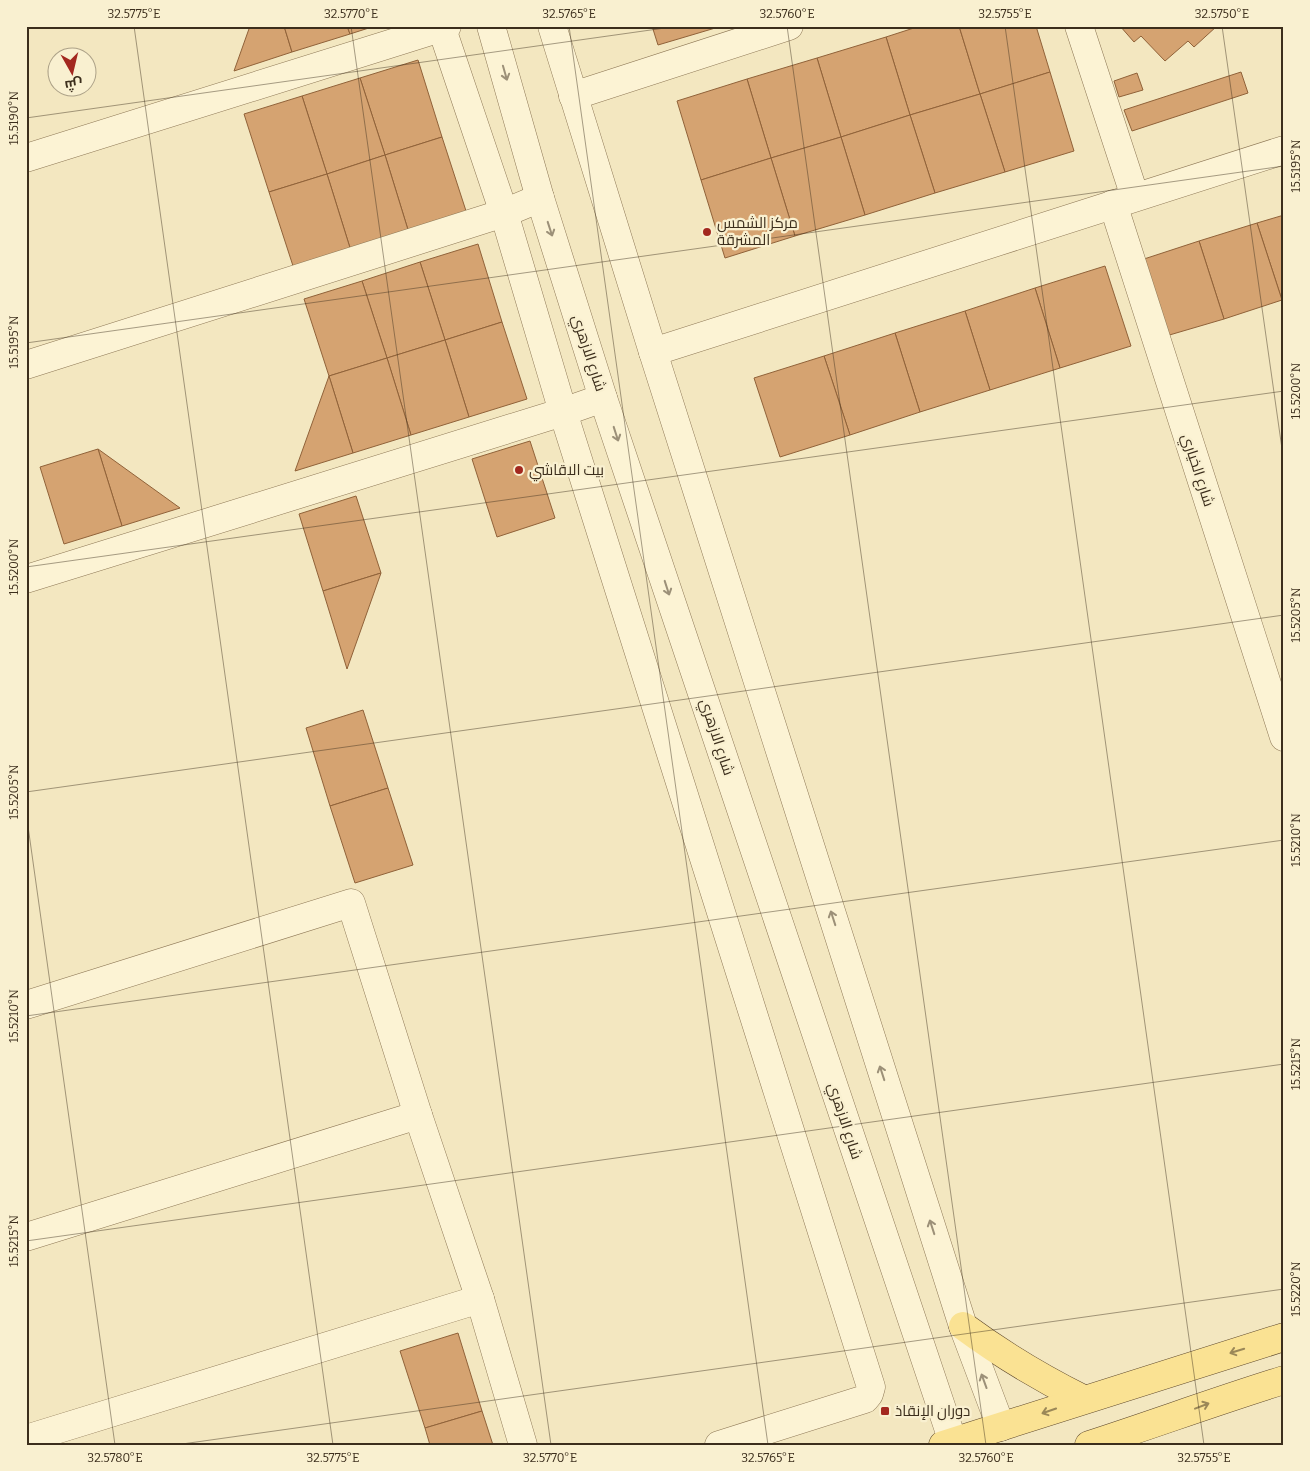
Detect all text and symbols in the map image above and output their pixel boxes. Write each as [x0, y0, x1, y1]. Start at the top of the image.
text: 32.5775°E [108, 7, 160, 21]
text: 32.5770°E [324, 7, 378, 21]
text: 32.5765°E [542, 7, 596, 21]
text: 32.5760°E [759, 7, 815, 21]
text: 32.5755°E [978, 7, 1032, 21]
text: 32.5750°E [1195, 7, 1249, 21]
north arrow [48, 48, 98, 98]
one-way arrow [500, 65, 510, 81]
text: ش [64, 75, 84, 94]
text: 15.5190°N [7, 90, 21, 145]
text: 15.5195°N [1289, 139, 1303, 192]
place label: مركز الشمس المشرقة [717, 214, 798, 249]
one-way arrow [546, 221, 555, 237]
marker: مركز الشمس المشرقة [701, 226, 713, 238]
street label: شارع الازهري [565, 312, 610, 395]
text: 15.5195°N [7, 315, 21, 368]
text: 15.5200°N [1289, 362, 1303, 419]
one-way arrow [611, 426, 621, 442]
street label: شارع الخياري [1175, 431, 1218, 510]
place label: بيت الاقاشي [529, 461, 604, 482]
marker: بيت الاقاشي [513, 464, 525, 476]
text: 15.5200°N [7, 538, 21, 595]
one-way arrow [663, 580, 672, 595]
text: 15.5205°N [1289, 587, 1303, 643]
street label: شارع الازهري [693, 696, 738, 779]
text: 15.5205°N [7, 764, 21, 820]
text: 15.5210°N [1289, 813, 1303, 867]
one-way arrow [828, 910, 837, 926]
text: 15.5210°N [7, 989, 21, 1043]
text: 15.5215°N [1289, 1037, 1303, 1090]
one-way arrow [877, 1065, 887, 1081]
street label: شارع الازهري [821, 1080, 866, 1163]
text: 15.5215°N [7, 1214, 21, 1267]
one-way arrow [926, 1220, 936, 1236]
text: 15.5220°N [1289, 1261, 1303, 1317]
one-way arrow [1230, 1347, 1246, 1357]
one-way arrow [979, 1374, 988, 1390]
one-way arrow [1194, 1401, 1209, 1411]
place label: دوران الإنقاذ [895, 1402, 970, 1421]
marker: دوران الإنقاذ [879, 1405, 891, 1417]
one-way arrow [1042, 1407, 1057, 1416]
text: 32.5780°E [87, 1451, 143, 1465]
text: 32.5775°E [307, 1451, 359, 1465]
text: 32.5770°E [523, 1451, 577, 1465]
text: 32.5765°E [741, 1451, 795, 1465]
text: 32.5760°E [958, 1451, 1014, 1465]
text: 32.5755°E [1177, 1451, 1231, 1465]

